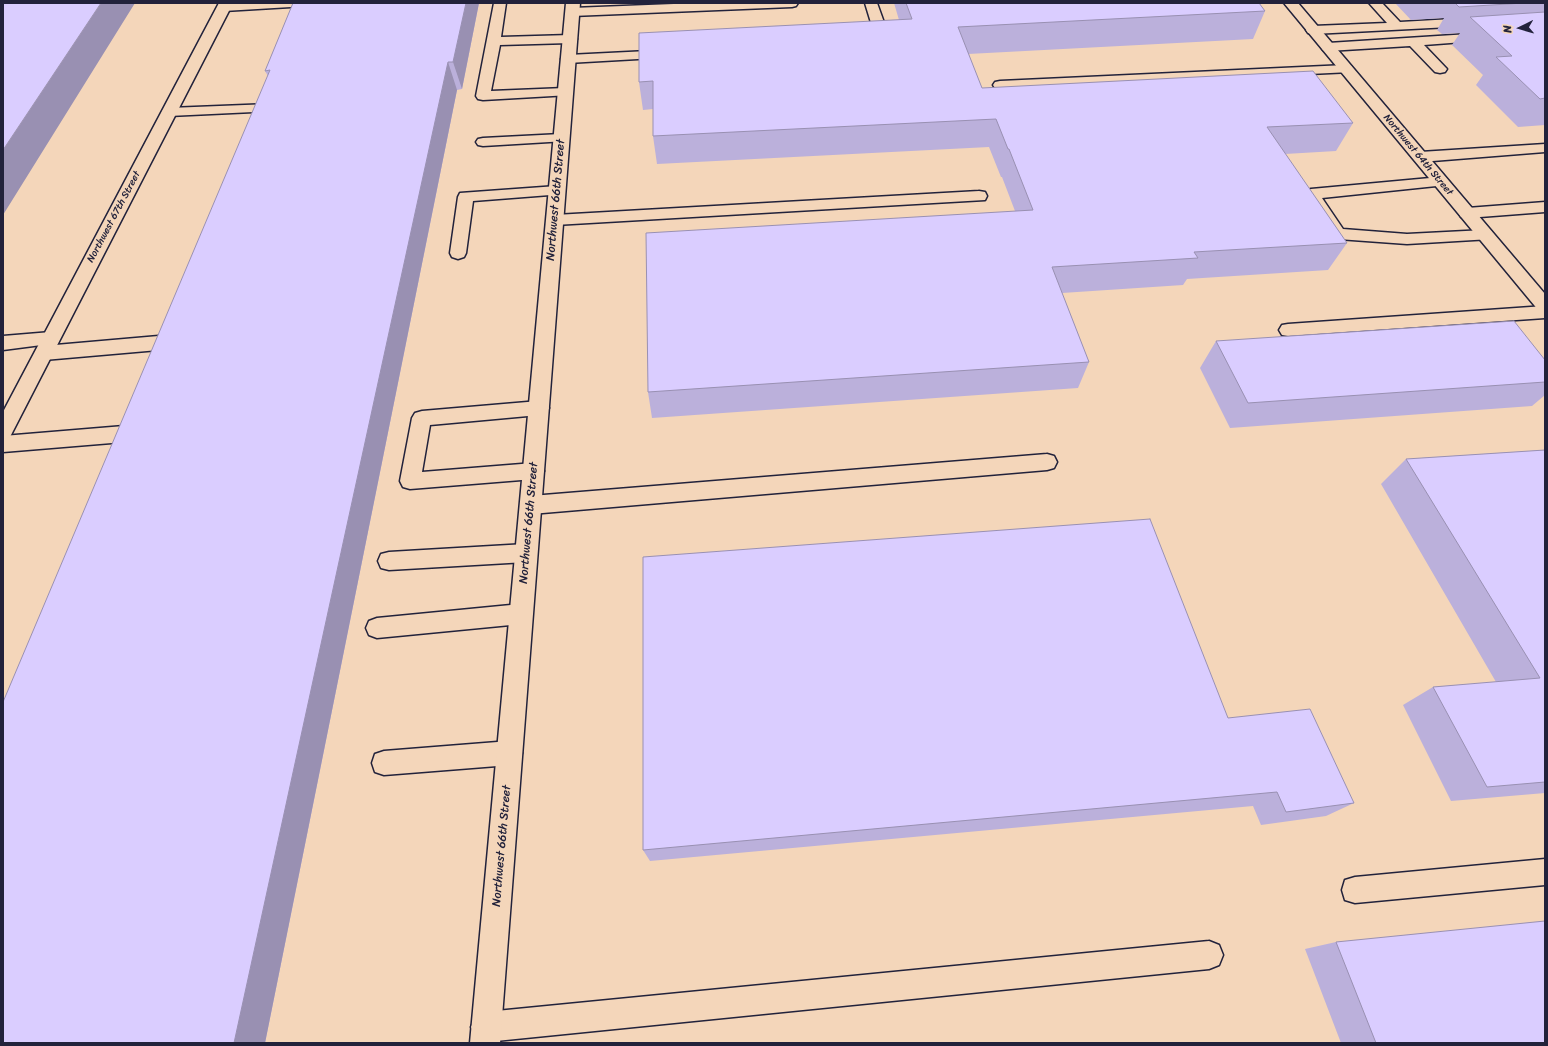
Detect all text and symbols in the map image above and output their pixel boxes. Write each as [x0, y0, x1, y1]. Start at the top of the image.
north arrow [1500, 8, 1540, 48]
text: N [1498, 24, 1517, 34]
street label: Northwest 64th Street [1381, 112, 1455, 198]
street label: Northwest 66th Street [544, 139, 568, 261]
street label: Northwest 67th Street [85, 169, 143, 265]
street label: Northwest 66th Street [517, 462, 541, 584]
street label: Northwest 66th Street [490, 785, 514, 907]

